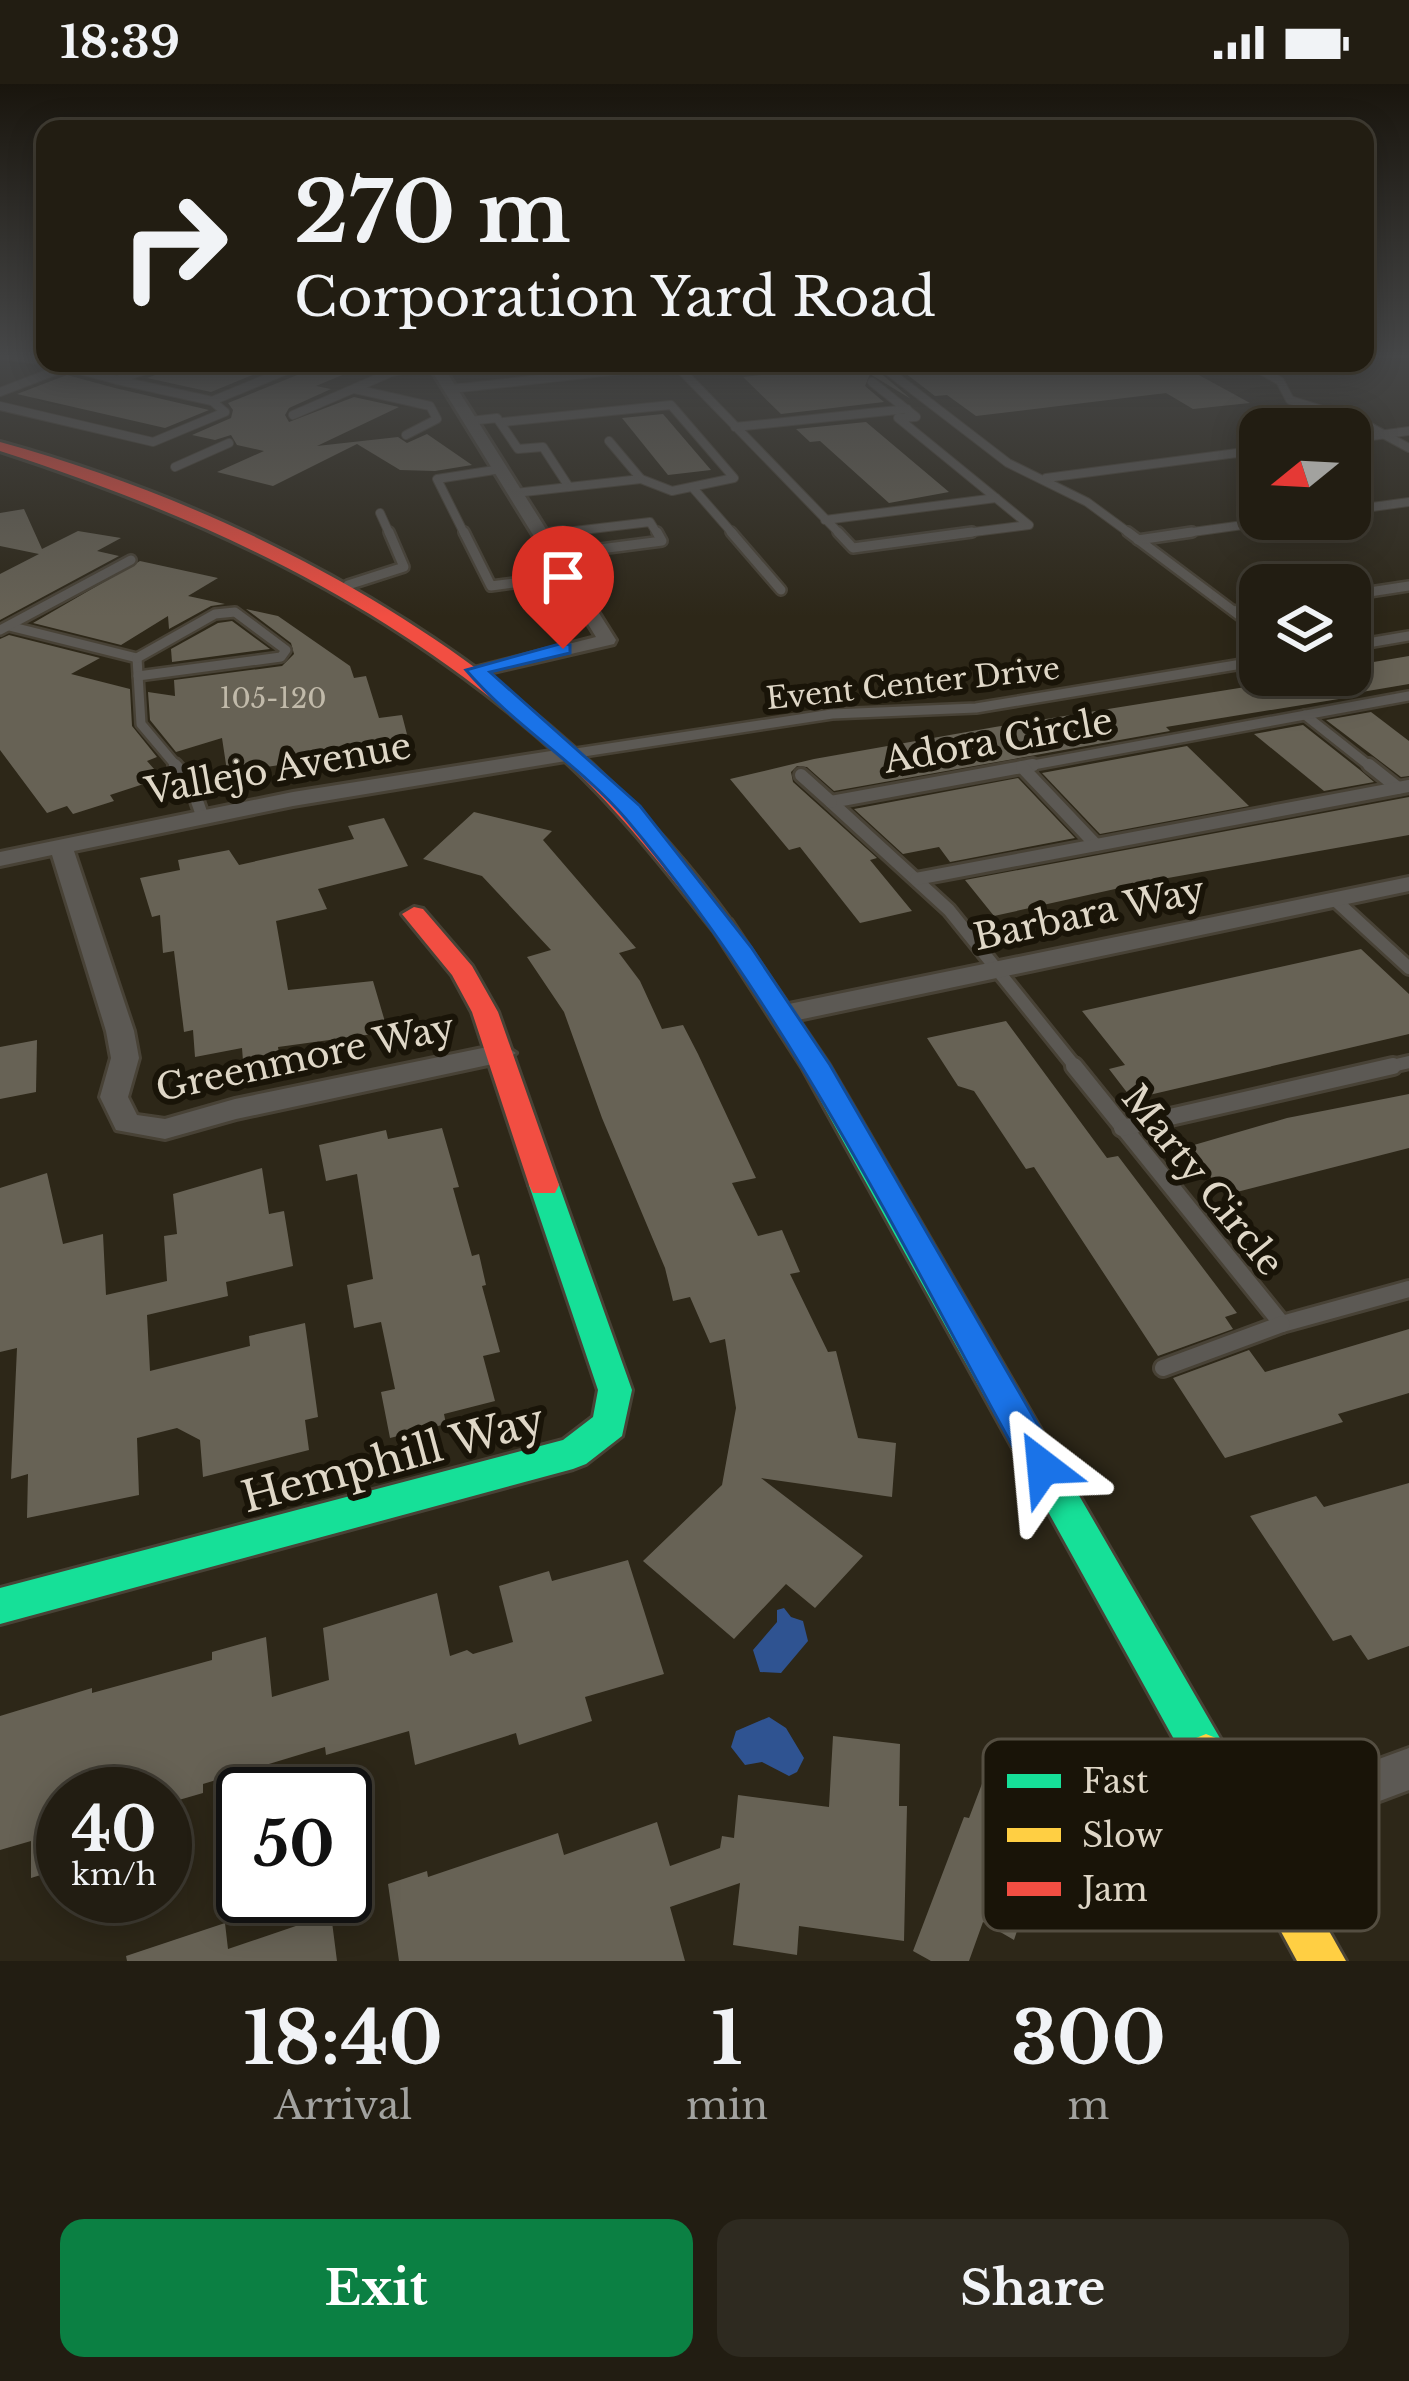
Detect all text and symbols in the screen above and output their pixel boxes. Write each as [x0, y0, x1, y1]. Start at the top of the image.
text: 18:39 [60, 14, 180, 70]
text: 270 m [294, 161, 571, 265]
icon: right [96, 168, 252, 324]
text: Corporation Yard Road [294, 264, 936, 331]
north arrow [1239, 408, 1371, 540]
map controls [1239, 408, 1371, 696]
pin [512, 526, 614, 649]
icon: arrive [530, 544, 596, 610]
button: layers [1239, 564, 1371, 696]
street label: Event Center Drive [764, 650, 1062, 717]
house number: 105-120 [219, 682, 327, 715]
street label: Adora Circle [879, 698, 1116, 783]
street label: Vallejo Avenue [141, 723, 415, 814]
street label: Barbara Way [969, 867, 1209, 960]
street label: Greenmore Way [152, 1004, 458, 1111]
street label: Marty Circle [1112, 1076, 1293, 1285]
street label: Hemphill Way [236, 1393, 550, 1523]
position arrow [980, 1404, 1106, 1530]
legend [983, 1739, 1379, 1931]
text: Fast [1082, 1761, 1149, 1802]
speed limit sign: 50 [216, 1767, 372, 1923]
text: 40 [71, 1793, 157, 1867]
text: Slow [1082, 1815, 1163, 1856]
text: km/h [71, 1856, 157, 1893]
text: Jam [1078, 1869, 1148, 1910]
text: 18:40 [243, 1994, 443, 2083]
text: 1 [711, 1994, 743, 2083]
text: 300 [1011, 1994, 1166, 2083]
text: Arrival [274, 2081, 412, 2130]
text: min [686, 2081, 768, 2130]
text: m [1068, 2081, 1109, 2130]
button: Exit [60, 2219, 693, 2357]
button: Share [717, 2219, 1349, 2357]

